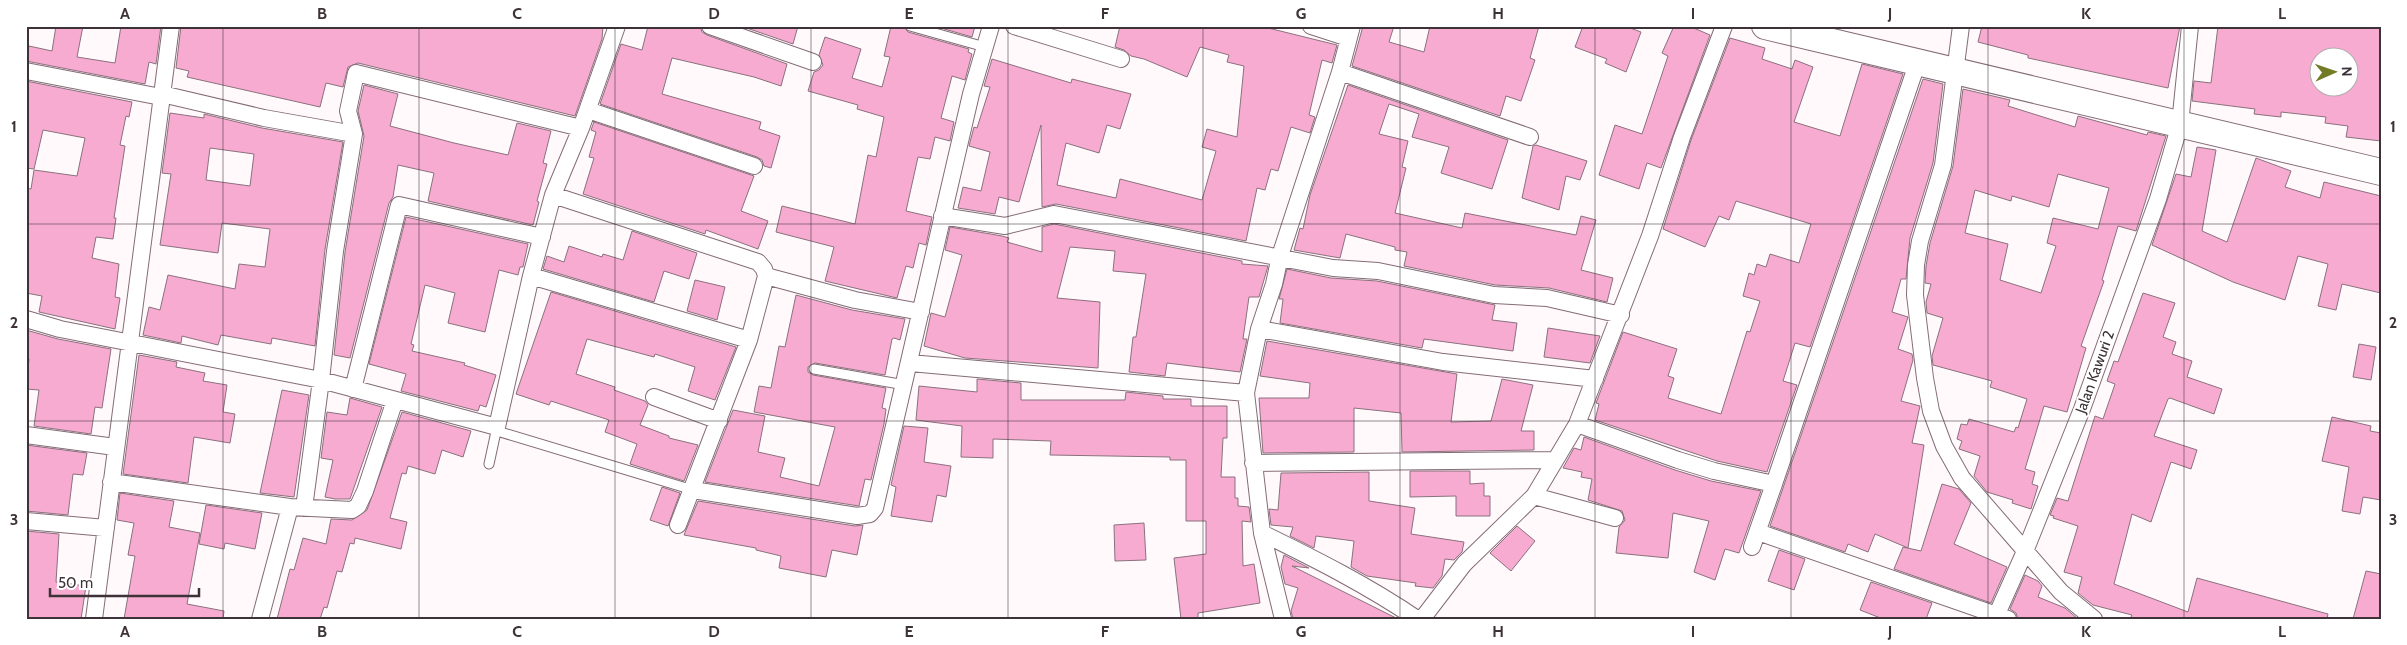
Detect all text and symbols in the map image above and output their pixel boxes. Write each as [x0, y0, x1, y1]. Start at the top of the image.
text: A [120, 4, 130, 23]
text: B [317, 4, 327, 23]
text: C [512, 4, 522, 23]
text: D [708, 4, 720, 23]
text: E [904, 4, 914, 23]
text: F [1101, 4, 1110, 23]
text: G [1296, 4, 1306, 23]
text: H [1492, 4, 1504, 23]
text: I [1691, 4, 1695, 23]
text: J [1887, 4, 1892, 23]
text: K [2081, 4, 2091, 23]
text: L [2278, 4, 2286, 23]
north arrow [2310, 48, 2360, 98]
text: N [2338, 66, 2356, 77]
text: 1 [11, 117, 17, 136]
text: 1 [2390, 117, 2396, 136]
text: 2 [10, 313, 18, 332]
text: 2 [2389, 313, 2397, 332]
street label: Jalan Kawuri 2 [2071, 328, 2118, 417]
text: 3 [10, 510, 18, 529]
text: 3 [2389, 510, 2397, 529]
scale bar [50, 565, 199, 597]
text: 50 m [58, 574, 93, 592]
text: A [120, 622, 130, 641]
text: B [317, 622, 327, 641]
text: C [512, 622, 522, 641]
text: D [708, 622, 720, 641]
text: E [904, 622, 914, 641]
text: F [1101, 622, 1110, 641]
text: G [1296, 622, 1306, 641]
text: H [1492, 622, 1504, 641]
text: I [1691, 622, 1695, 641]
text: J [1887, 622, 1892, 641]
text: K [2081, 622, 2091, 641]
text: L [2278, 622, 2286, 641]

